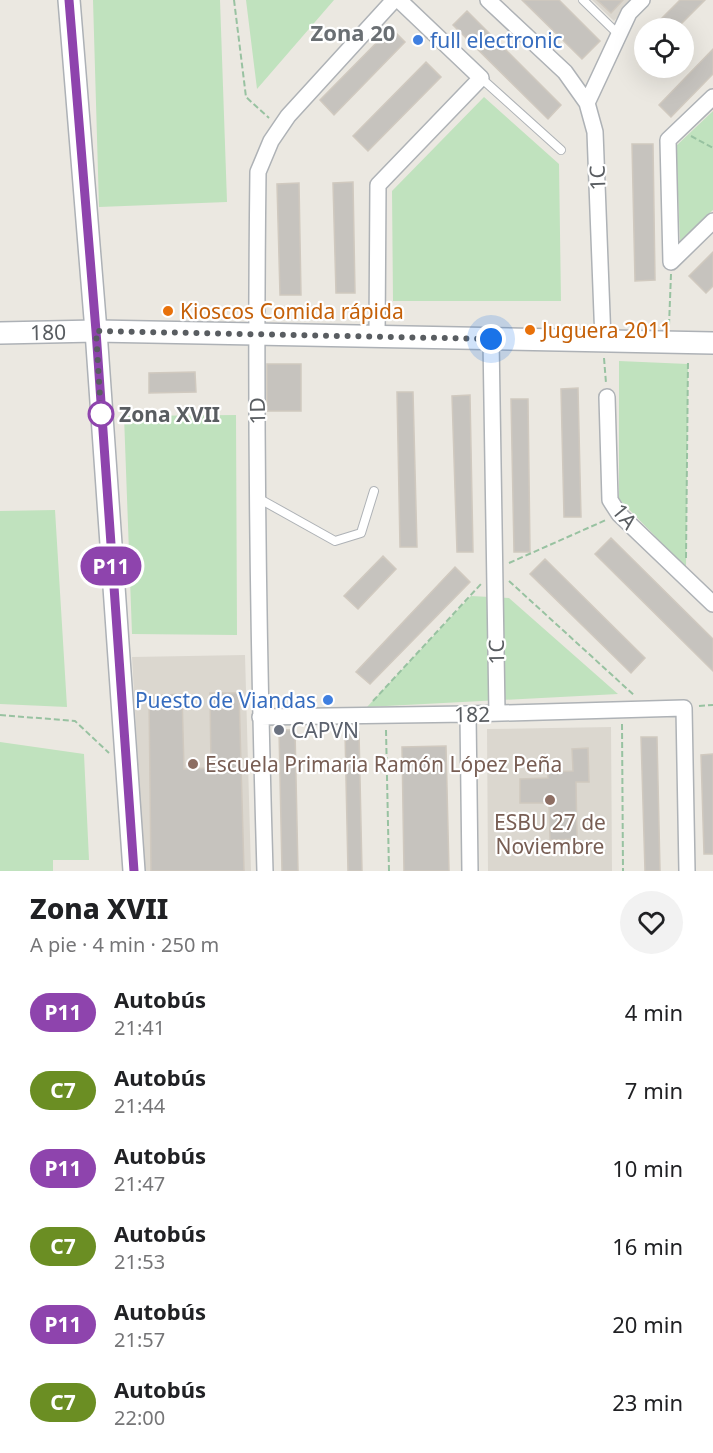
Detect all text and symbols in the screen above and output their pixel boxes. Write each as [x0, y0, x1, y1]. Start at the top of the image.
district label: Zona 20 [311, 17, 395, 47]
map controls [634, 18, 694, 78]
button: locate [634, 18, 694, 78]
place label: full electronic [430, 26, 563, 54]
marker: full electronic [411, 33, 425, 47]
street label: 1C [583, 165, 611, 191]
place label: Kioscos Comida rápida [180, 297, 404, 325]
marker: Kioscos Comida rápida [161, 304, 175, 318]
place label: Juguera 2011 [540, 316, 672, 344]
street label: 180 [30, 318, 66, 346]
marker: Juguera 2011 [523, 323, 537, 337]
your location [476, 324, 506, 354]
street label: 1D [243, 397, 271, 425]
place label: Zona XVII [119, 400, 220, 428]
marker: Zona XVII [88, 401, 114, 427]
street label: 1A [606, 497, 644, 535]
line badge: P11 [76, 546, 146, 586]
text: P11 [92, 552, 130, 580]
street label: 1C [482, 639, 510, 665]
place label: Puesto de Viandas [135, 686, 316, 714]
marker: Puesto de Viandas [321, 693, 335, 707]
street label: 182 [454, 700, 490, 728]
place label: CAPVN [291, 716, 359, 744]
marker: CAPVN [272, 723, 286, 737]
place label: Escuela Primaria Ramón López Peña [205, 750, 562, 778]
marker: Escuela Primaria Ramón López Peña [186, 757, 200, 771]
marker: ESBU 27 de Noviembre [543, 793, 557, 807]
place label: ESBU 27 de Noviembre [494, 808, 606, 860]
text: Zona XVII [30, 889, 168, 927]
button: heart [620, 891, 683, 954]
text: A pie · 4 min · 250 m [30, 931, 219, 958]
text: Autobús [114, 984, 206, 1014]
text: 4 min [625, 997, 683, 1027]
text: P11 [44, 998, 82, 1026]
text: 21:41 [114, 1014, 165, 1041]
text: Autobús [114, 1062, 206, 1092]
text: 7 min [625, 1075, 683, 1105]
text: C7 [50, 1076, 76, 1104]
text: 21:44 [114, 1092, 165, 1119]
text: Autobús [114, 1140, 206, 1170]
text: 10 min [612, 1153, 683, 1183]
text: P11 [44, 1154, 82, 1182]
text: 21:47 [114, 1170, 165, 1197]
text: Autobús [114, 1218, 206, 1248]
text: 16 min [612, 1231, 683, 1261]
text: C7 [50, 1232, 76, 1260]
text: 21:53 [114, 1248, 165, 1275]
text: Autobús [114, 1296, 206, 1326]
text: 20 min [612, 1309, 683, 1339]
text: P11 [44, 1310, 82, 1338]
text: 21:57 [114, 1326, 165, 1353]
text: Autobús [114, 1374, 206, 1404]
text: 23 min [612, 1387, 683, 1417]
text: C7 [50, 1388, 76, 1416]
text: 22:00 [114, 1404, 165, 1431]

